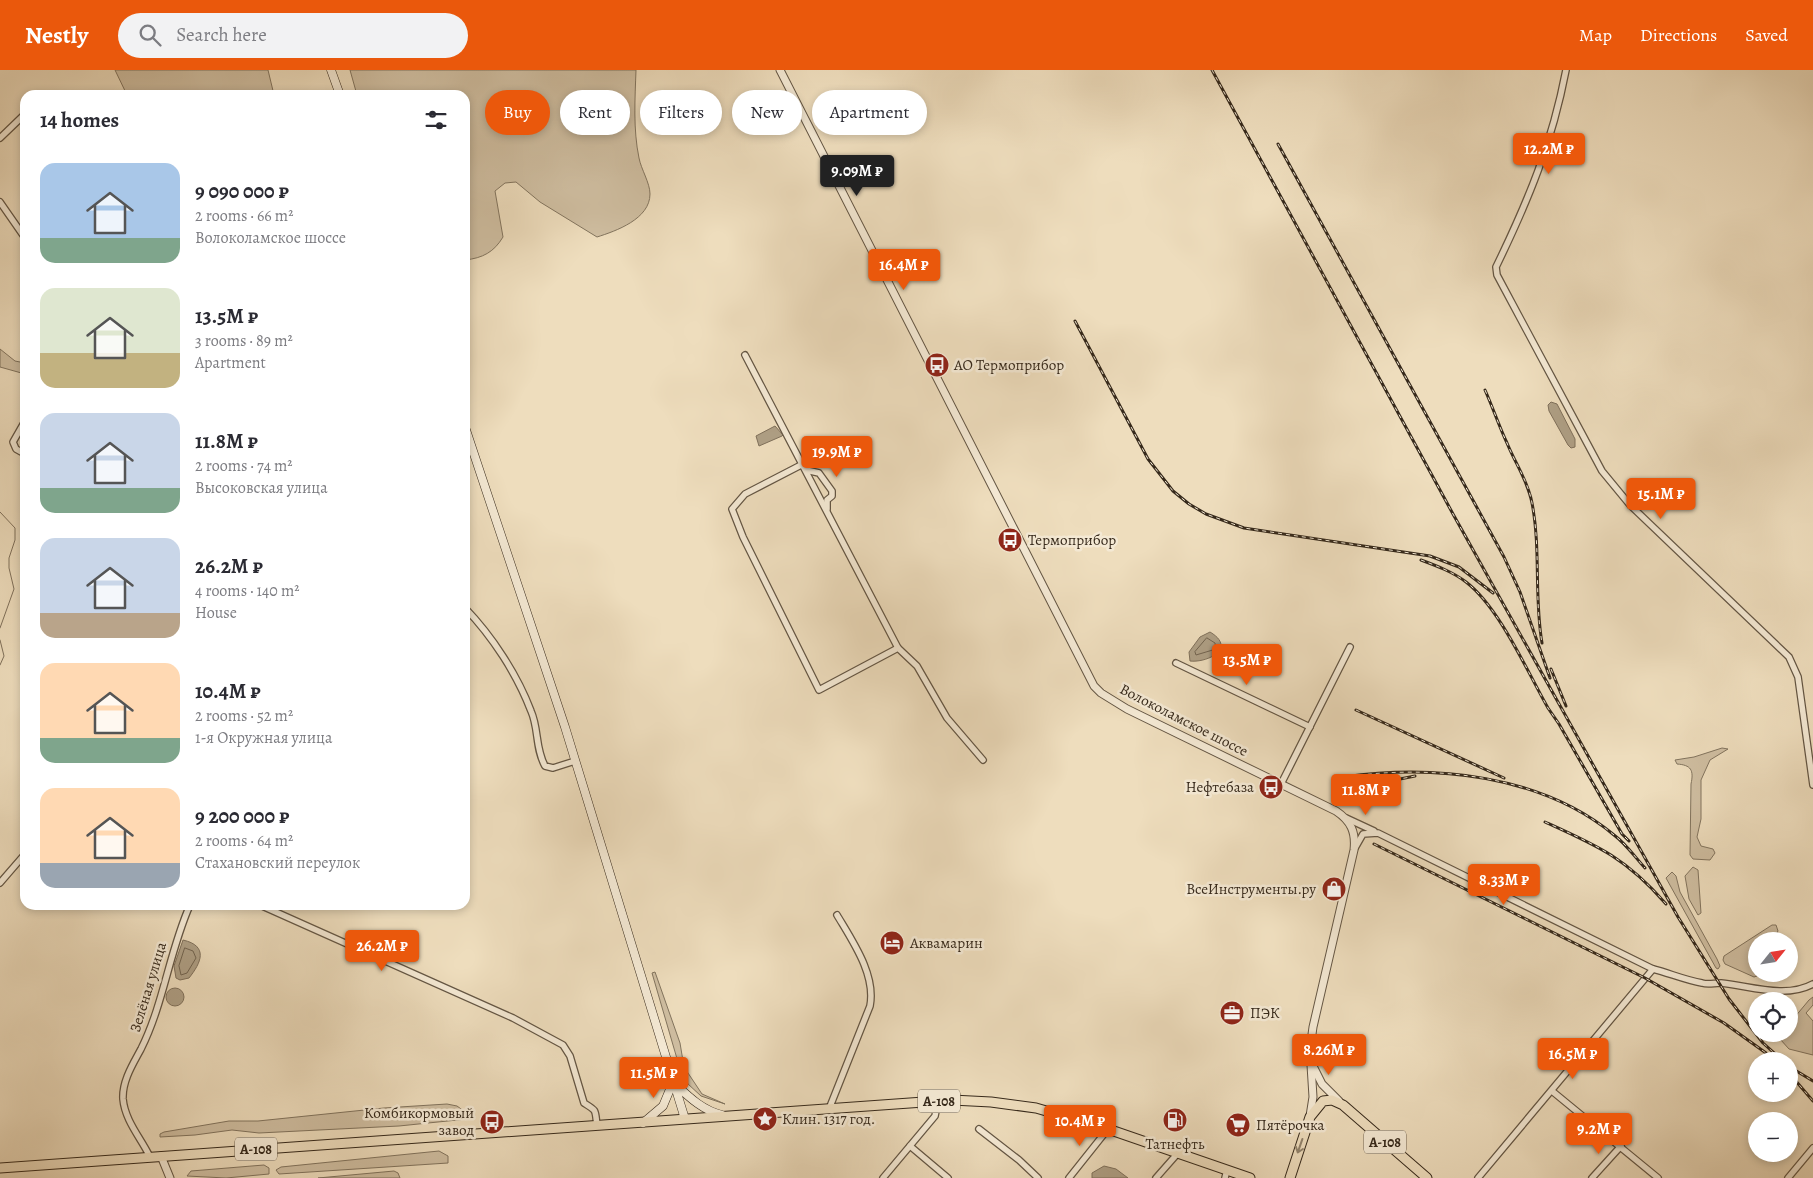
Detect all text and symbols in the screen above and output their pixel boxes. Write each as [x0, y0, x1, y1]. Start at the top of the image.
search box [118, 13, 468, 58]
text: Nestly [25, 19, 88, 51]
icon: search [136, 21, 164, 49]
text: Search here [176, 22, 267, 48]
text: Map [1579, 23, 1612, 47]
text: Directions [1640, 23, 1717, 47]
text: Saved [1745, 23, 1788, 47]
chip: Buy [485, 90, 550, 135]
chip: Rent [560, 90, 630, 135]
chip: Filters [640, 90, 722, 135]
chip: New [732, 90, 802, 135]
chip: Apartment [812, 90, 927, 135]
text: 14 homes [40, 106, 119, 134]
icon: filters [422, 106, 450, 134]
pin: 12.2M ₽ [1503, 132, 1595, 175]
text: 12.2M ₽ [1524, 138, 1574, 160]
pin: 9.09M ₽ [811, 154, 903, 197]
text: 9.09M ₽ [831, 160, 883, 182]
text: 9 090 000 ₽ [195, 177, 289, 205]
icon: home [80, 183, 140, 243]
text: 2 rooms · 66 m² [195, 205, 293, 227]
text: Волоколамское шоссе [195, 227, 346, 249]
pin: 16.4M ₽ [858, 248, 950, 291]
text: 16.4M ₽ [879, 254, 929, 276]
text: 13.5M ₽ [195, 302, 258, 330]
icon: home [80, 308, 140, 368]
text: 3 rooms · 89 m² [195, 330, 293, 352]
text: Apartment [195, 352, 266, 374]
bus stop icon: АО Термоприбор [924, 352, 950, 378]
place label: АО Термоприбор [953, 355, 1064, 375]
text: 11.8M ₽ [195, 427, 258, 455]
icon: home [80, 433, 140, 493]
pin: 19.9M ₽ [791, 436, 883, 478]
text: 19.9M ₽ [812, 441, 862, 463]
text: 2 rooms · 74 m² [195, 455, 293, 477]
text: Высоковская улица [195, 477, 328, 499]
pin: 15.1M ₽ [1615, 478, 1707, 520]
text: 15.1M ₽ [1637, 483, 1685, 505]
bus stop icon: Термоприбор [997, 527, 1023, 553]
place label: Термоприбор [1028, 530, 1116, 550]
text: 26.2M ₽ [195, 552, 263, 580]
icon: home [80, 558, 140, 618]
text: 4 rooms · 140 m² [195, 580, 300, 602]
text: House [195, 602, 237, 624]
pin: 13.5M ₽ [1201, 644, 1293, 686]
text: 13.5M ₽ [1223, 649, 1271, 671]
text: 10.4M ₽ [195, 677, 261, 705]
street label: Волоколамское шоссе [1116, 679, 1252, 761]
icon: home [80, 683, 140, 743]
text: 2 rooms · 52 m² [195, 705, 293, 727]
text: 1-я Окружная улица [195, 727, 332, 749]
bus stop icon: Нефтебаза [1258, 774, 1284, 800]
pin: 11.8M ₽ [1320, 774, 1412, 816]
place label: Нефтебаза [1185, 777, 1254, 797]
text: 11.8M ₽ [1342, 779, 1390, 801]
text: 9 200 000 ₽ [195, 802, 289, 830]
icon: home [80, 808, 140, 868]
text: 2 rooms · 64 m² [195, 830, 293, 852]
text: Стахановский переулок [195, 852, 360, 874]
pin: 8.33M ₽ [1458, 864, 1550, 906]
text: 8.33M ₽ [1479, 869, 1529, 891]
shop icon: ВсеИнструменты.ру [1321, 876, 1347, 902]
place label: ВсеИнструменты.ру [1186, 879, 1316, 899]
pin: 26.2M ₽ [336, 930, 428, 972]
hotel icon: Аквамарин [879, 930, 905, 956]
north arrow [1748, 932, 1798, 982]
map controls [1748, 932, 1798, 1162]
place label: Аквамарин [909, 933, 983, 953]
text: 26.2M ₽ [356, 935, 408, 957]
street label: Зелёная улица [125, 939, 171, 1034]
button: locate [1748, 992, 1798, 1042]
office icon: ПЭК [1219, 1000, 1245, 1026]
place label: ПЭК [1250, 1003, 1280, 1023]
pin: 8.26M ₽ [1283, 1034, 1375, 1076]
pin: 16.5M ₽ [1527, 1038, 1619, 1080]
text: 8.26M ₽ [1303, 1039, 1355, 1061]
text: 16.5M ₽ [1549, 1043, 1597, 1065]
button: + [1748, 1052, 1798, 1102]
pin: 11.5M ₽ [608, 1056, 700, 1099]
text: 11.5M ₽ [630, 1062, 678, 1084]
road number: А-108 [918, 1089, 960, 1112]
place label: Комбикормовый завод [364, 1103, 474, 1140]
pin: 10.4M ₽ [1034, 1104, 1126, 1147]
place icon: Клин. 1317 год. [752, 1106, 778, 1132]
fuel station icon: Татнефть [1162, 1107, 1188, 1133]
bus stop icon: Комбикормовый завод [479, 1109, 505, 1135]
place label: Клин. 1317 год. [782, 1109, 875, 1129]
text: 10.4M ₽ [1055, 1110, 1105, 1132]
supermarket icon: Пятёрочка [1225, 1112, 1251, 1138]
pin: 9.2M ₽ [1558, 1112, 1640, 1155]
button: − [1748, 1112, 1798, 1162]
place label: Пятёрочка [1256, 1115, 1325, 1135]
text: 9.2M ₽ [1577, 1118, 1621, 1140]
road number: А-108 [1364, 1130, 1406, 1154]
place label: Татнефть [1146, 1134, 1205, 1154]
road number: А-108 [235, 1138, 277, 1160]
one-way arrow [1295, 1138, 1304, 1154]

